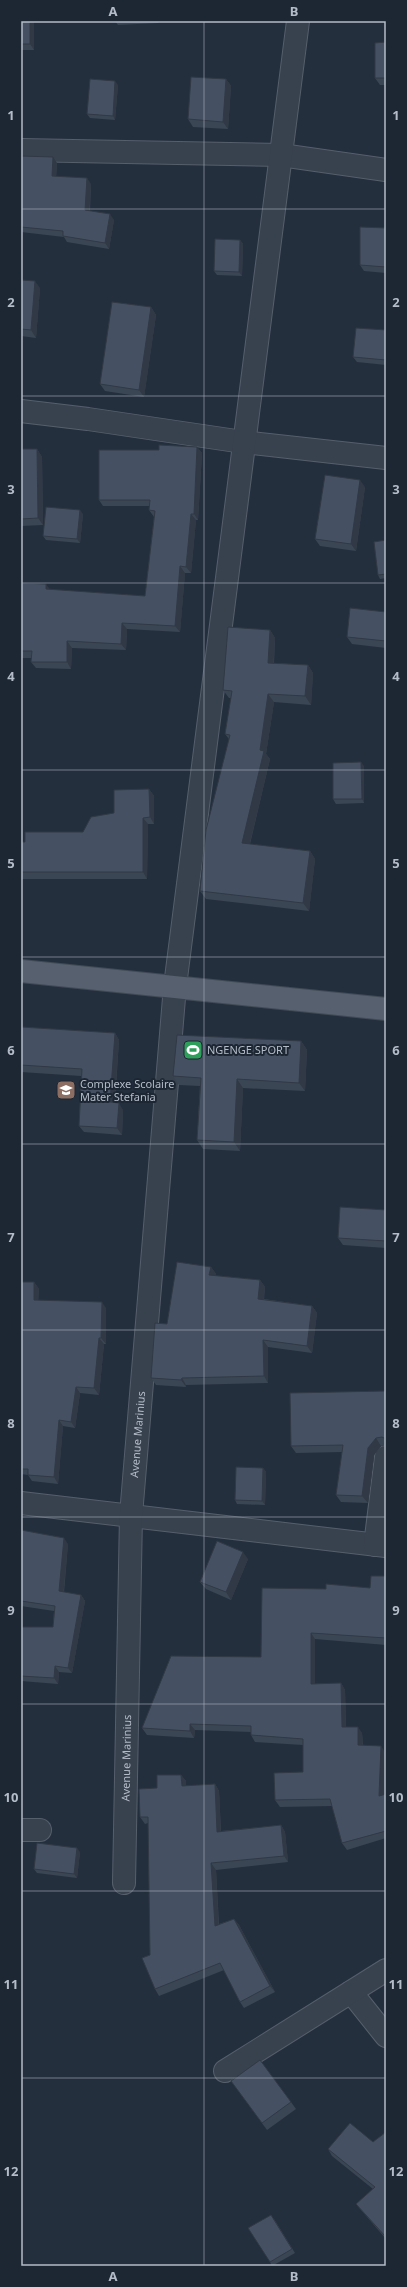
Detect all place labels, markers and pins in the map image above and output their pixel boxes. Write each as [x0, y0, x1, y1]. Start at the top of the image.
sports icon: NGENGE SPORT [182, 1039, 204, 1061]
place label: NGENGE SPORT [207, 1042, 289, 1057]
place label: Complexe Scolaire Mater Stefania [80, 1076, 175, 1104]
school or university icon: Complexe Scolaire Mater Stefania [55, 1079, 77, 1101]

